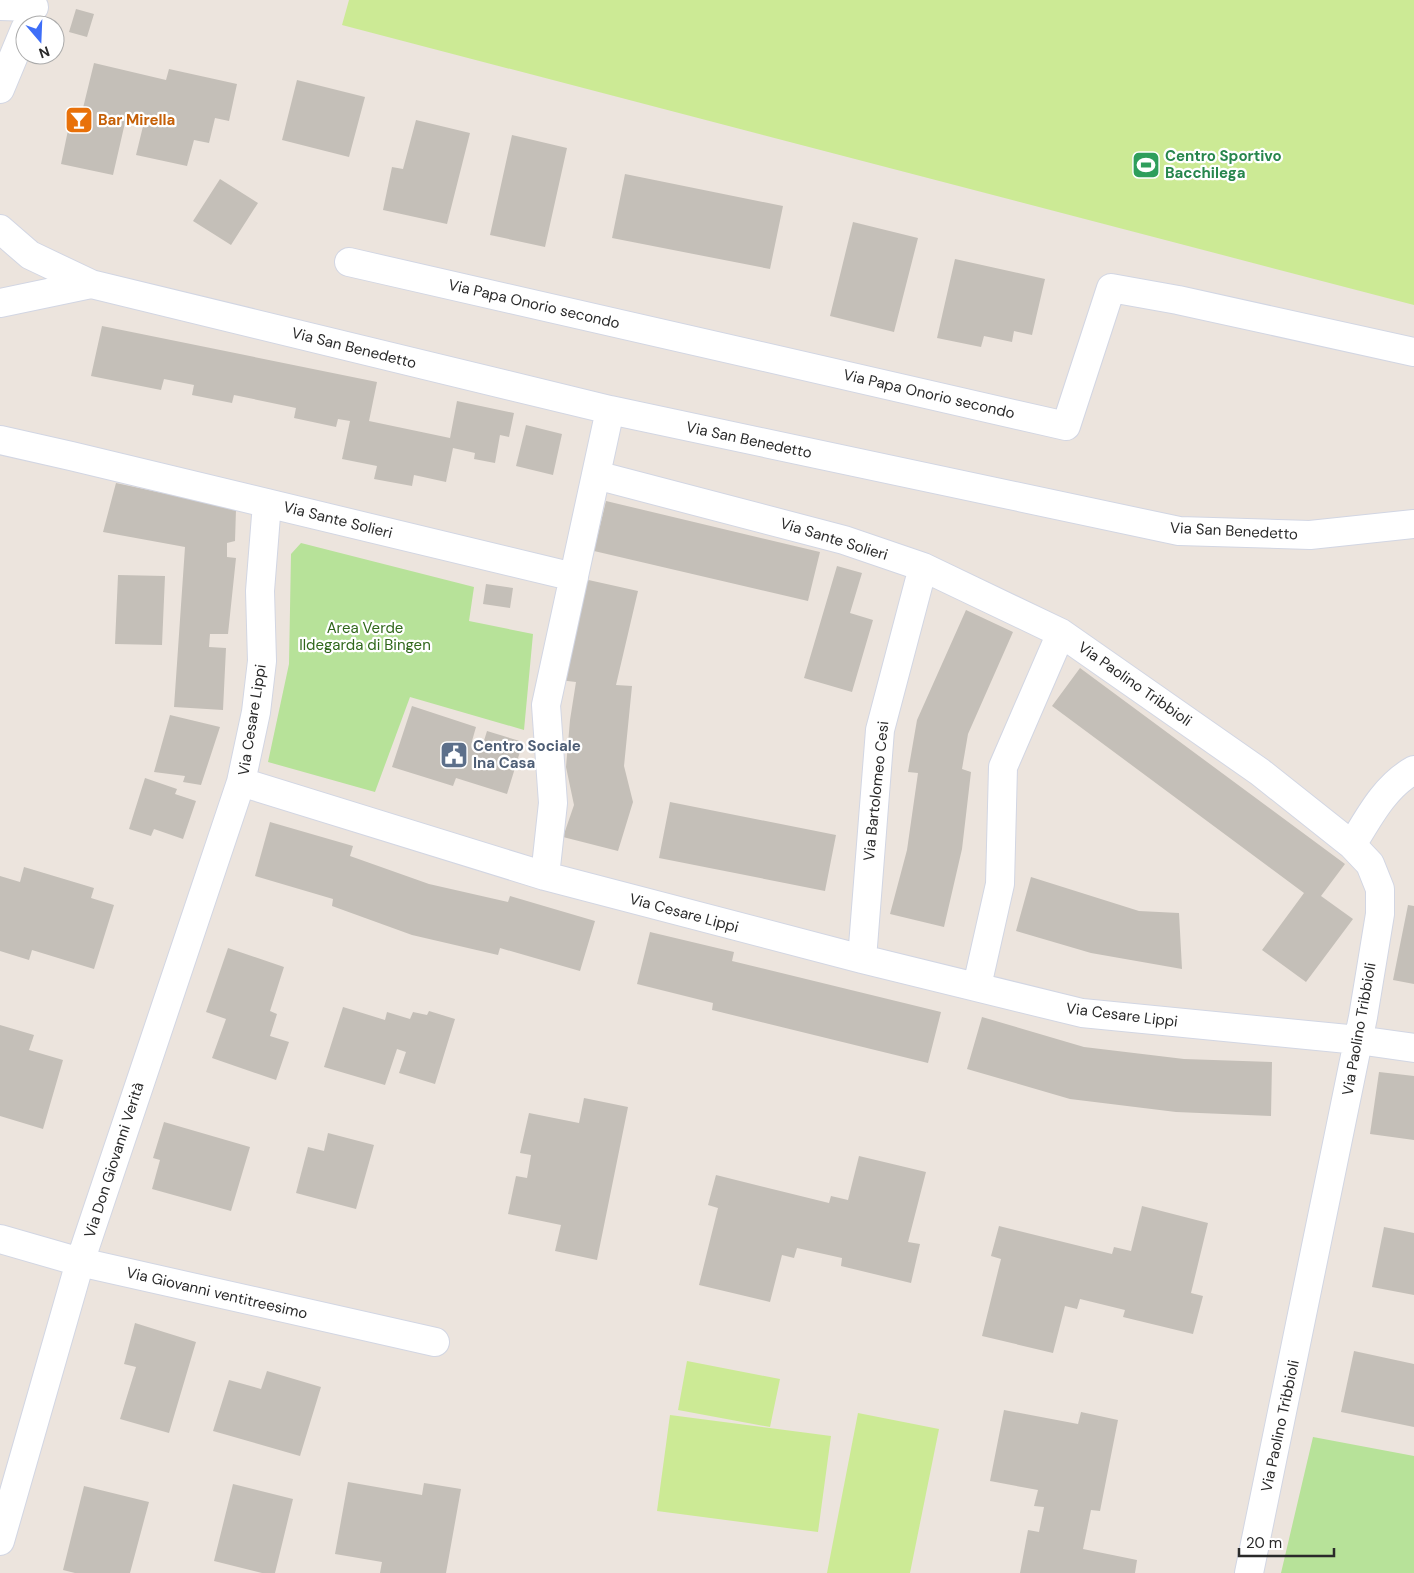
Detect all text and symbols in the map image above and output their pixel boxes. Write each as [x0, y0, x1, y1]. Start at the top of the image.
north arrow [15, 15, 65, 65]
text: N [36, 42, 52, 62]
bar icon: Bar Mirella [64, 105, 94, 135]
place label: Bar Mirella [98, 110, 175, 130]
place label: Centro Sportivo Bacchilega [1165, 146, 1282, 183]
sports icon: Centro Sportivo Bacchilega [1131, 150, 1161, 180]
street label: Via Papa Onorio secondo [446, 275, 622, 333]
street label: Via San Benedetto [289, 323, 419, 373]
street label: Via Papa Onorio secondo [841, 365, 1017, 423]
street label: Via San Benedetto [684, 417, 814, 463]
street label: Via Sante Solieri [281, 497, 395, 543]
street label: Via Sante Solieri [778, 513, 890, 565]
street label: Via San Benedetto [1170, 518, 1299, 544]
park label: Area Verde Ildegarda di Bingen [299, 618, 431, 655]
street label: Via Paolino Tribbioli [1074, 637, 1196, 731]
street label: Via Cesare Lippi [233, 663, 271, 777]
street label: Via Bartolomeo Cesi [859, 720, 893, 862]
place label: Centro Sociale Ina Casa [473, 736, 581, 773]
public building icon: Centro Sociale Ina Casa [439, 740, 469, 770]
street label: Via Cesare Lippi [627, 889, 741, 937]
street label: Via Paolino Tribbioli [1337, 961, 1381, 1097]
street label: Via Cesare Lippi [1065, 998, 1179, 1032]
street label: Via Don Giovanni Verità [79, 1080, 149, 1240]
street label: Via Giovanni ventitreesimo [124, 1262, 310, 1324]
street label: Via Paolino Tribbioli [1256, 1358, 1304, 1494]
scale bar [1239, 1526, 1334, 1558]
text: 20 m [1246, 1533, 1282, 1553]

